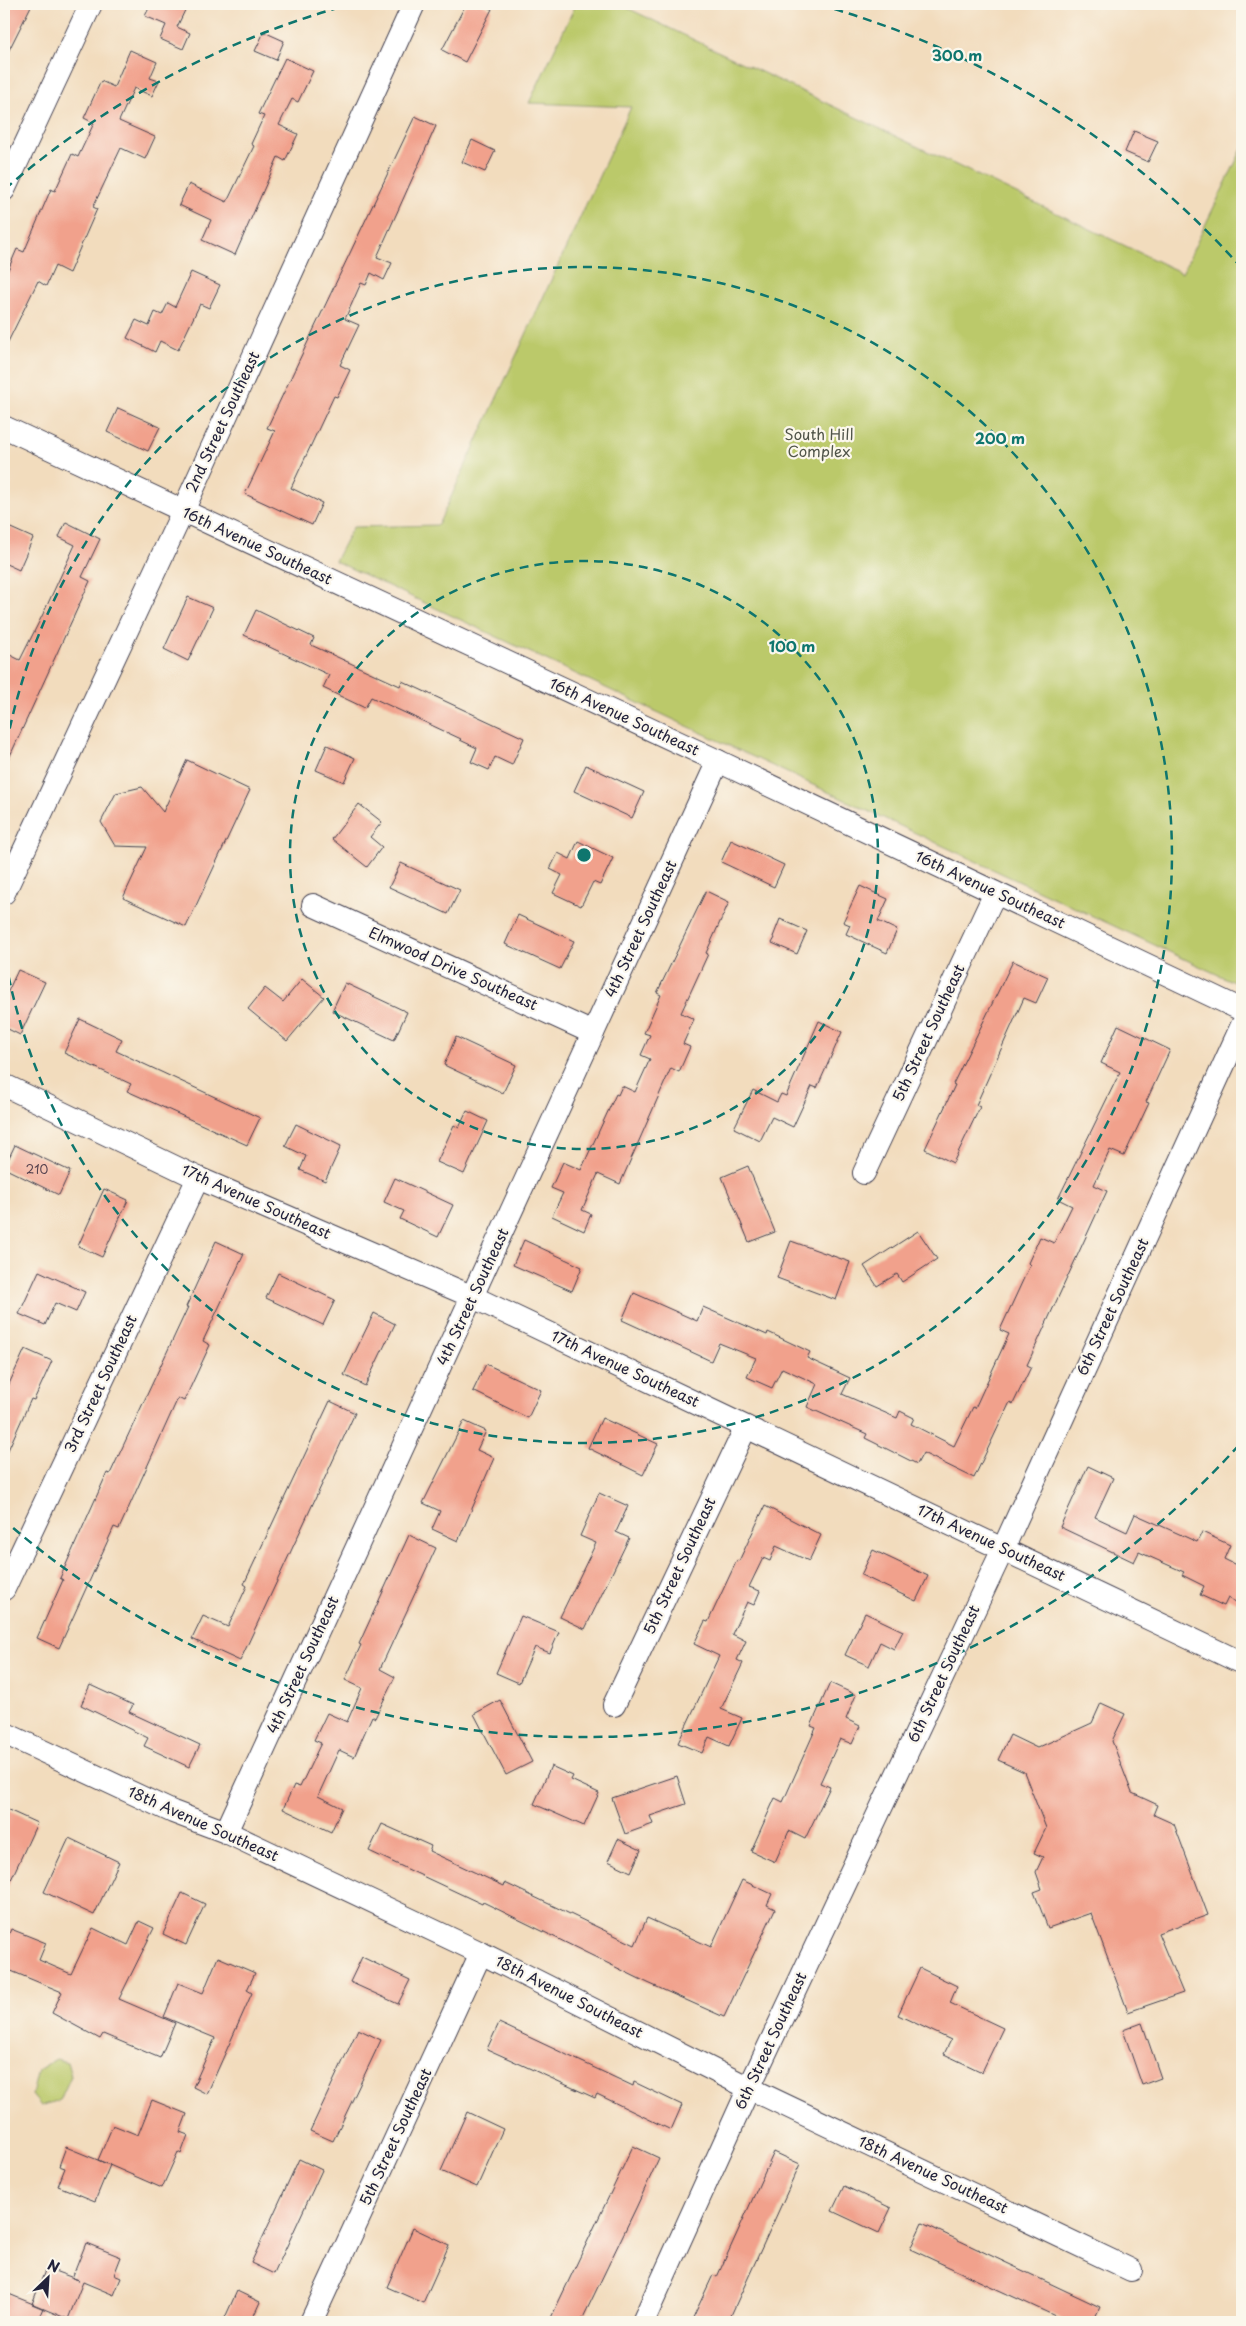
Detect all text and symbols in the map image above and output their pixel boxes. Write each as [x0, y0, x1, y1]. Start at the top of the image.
text: 300 m [932, 43, 982, 66]
street label: 2nd Street Southeast [179, 347, 265, 496]
park label: South Hill Complex [784, 422, 854, 462]
text: 200 m [975, 426, 1025, 449]
street label: 16th Avenue Southeast [179, 500, 337, 590]
text: 100 m [769, 634, 815, 657]
street label: 16th Avenue Southeast [546, 671, 704, 761]
street label: 16th Avenue Southeast [912, 844, 1070, 934]
centre of rings [575, 846, 593, 864]
street label: 4th Street Southeast [598, 856, 682, 1001]
street label: Elmwood Drive Southeast [365, 920, 542, 1015]
street label: 5th Street Southeast [886, 960, 970, 1105]
street label: 17th Avenue Southeast [178, 1157, 335, 1244]
house number: 210 [26, 1160, 49, 1178]
street label: 4th Street Southeast [430, 1224, 514, 1369]
street label: 6th Street Southeast [1070, 1234, 1154, 1379]
street label: 3rd Street Southeast [58, 1311, 142, 1456]
street label: 17th Avenue Southeast [548, 1323, 704, 1412]
street label: 5th Street Southeast [637, 1493, 721, 1638]
street label: 17th Avenue Southeast [914, 1497, 1070, 1586]
street label: 4th Street Southeast [260, 1592, 344, 1737]
street label: 6th Street Southeast [901, 1601, 985, 1746]
street label: 18th Avenue Southeast [124, 1779, 283, 1866]
street label: 18th Avenue Southeast [492, 1948, 648, 2043]
street label: 6th Street Southeast [728, 1968, 812, 2113]
street label: 5th Street Southeast [353, 2064, 437, 2209]
street label: 18th Avenue Southeast [855, 2129, 1012, 2219]
north arrow [22, 2254, 72, 2304]
text: N [44, 2254, 63, 2278]

